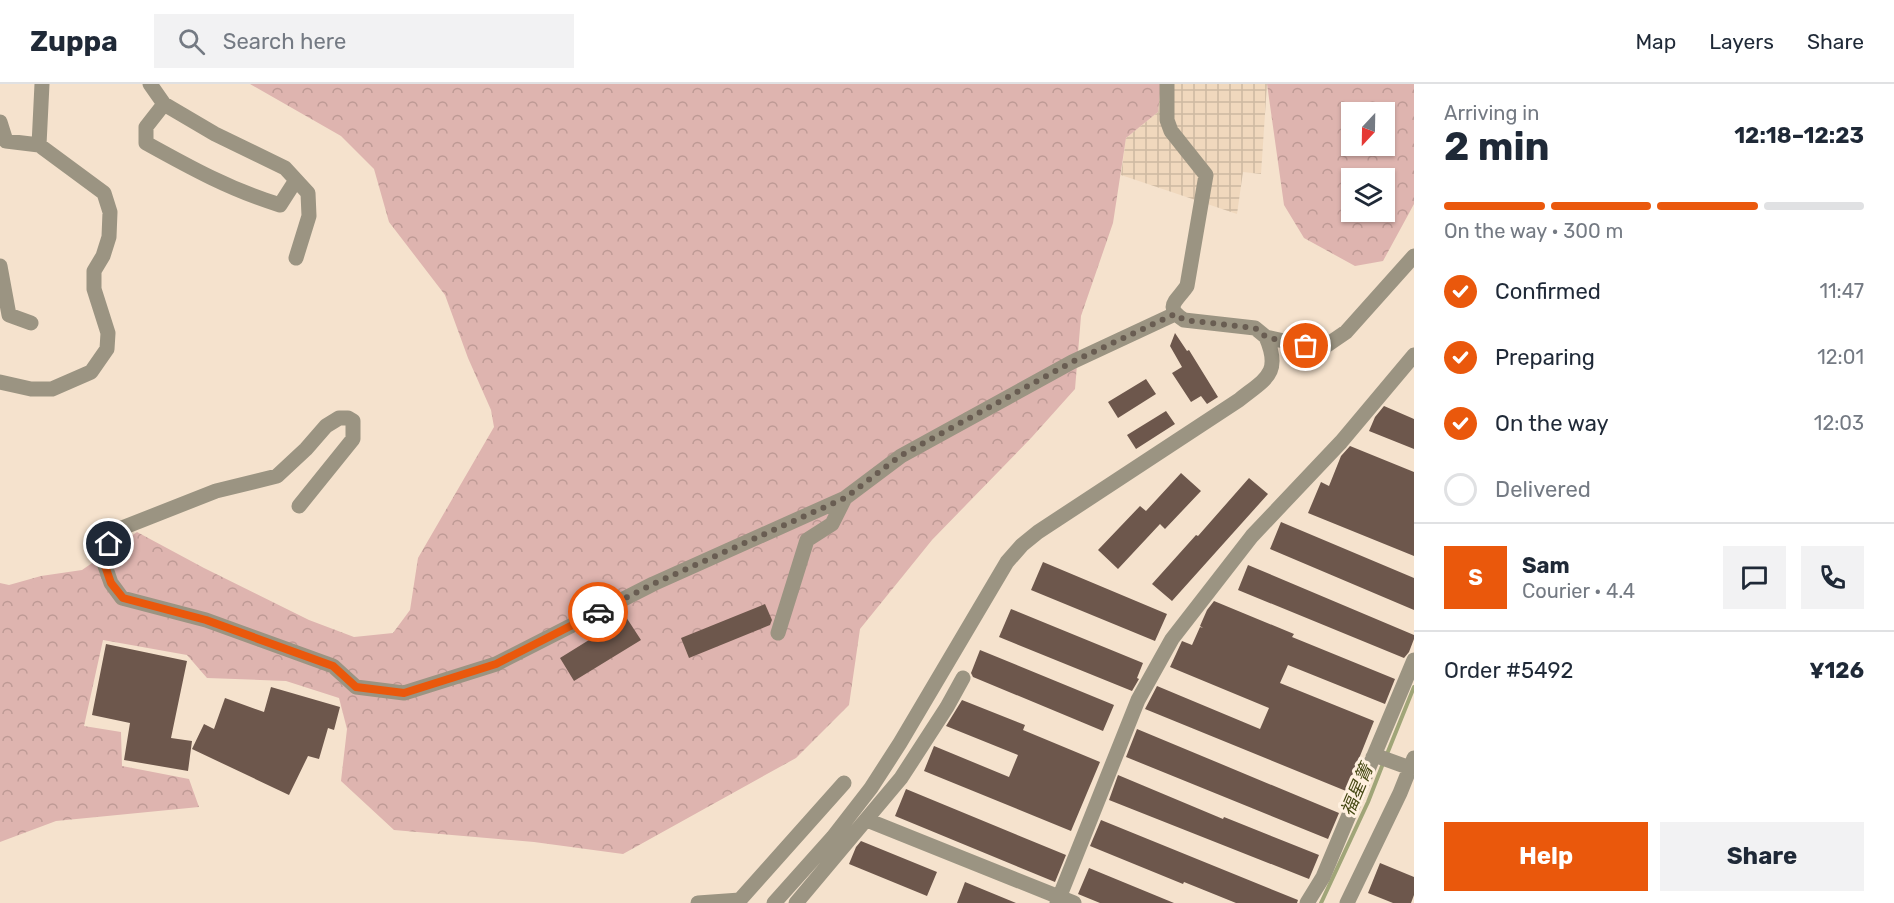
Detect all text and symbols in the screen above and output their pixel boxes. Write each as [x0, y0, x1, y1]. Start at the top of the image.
search box [154, 14, 574, 68]
text: Zuppa [30, 25, 118, 58]
icon: search [175, 25, 208, 58]
text: Search here [223, 28, 346, 55]
text: Map [1635, 29, 1676, 54]
text: Layers [1709, 29, 1774, 54]
text: Share [1807, 29, 1864, 54]
text: Arriving in [1444, 101, 1539, 125]
north arrow [1341, 102, 1395, 156]
map controls [1341, 102, 1395, 222]
text: 12:18–12:23 [1734, 122, 1864, 149]
text: 2 min [1444, 124, 1550, 170]
button: layers [1341, 168, 1395, 222]
text: On the way · 300 m [1444, 219, 1623, 243]
icon: check [1444, 275, 1477, 308]
text: Confirmed [1495, 278, 1601, 305]
text: 11:47 [1819, 279, 1864, 303]
pin [1280, 320, 1331, 371]
icon: bag [1289, 329, 1322, 362]
icon: check [1444, 341, 1477, 374]
text: Preparing [1495, 344, 1595, 371]
text: 12:01 [1817, 345, 1864, 369]
icon: check [1444, 407, 1477, 440]
text: On the way [1495, 410, 1609, 437]
text: 12:03 [1814, 411, 1864, 435]
text: Delivered [1495, 476, 1591, 503]
pin [83, 518, 134, 569]
icon: home [92, 527, 125, 560]
button: chat [1723, 546, 1786, 609]
button: phone [1801, 546, 1864, 609]
text: Sam [1522, 552, 1570, 579]
text: S [1468, 564, 1483, 591]
text: Courier · 4.4 [1522, 579, 1635, 603]
courier [568, 582, 628, 642]
icon: car [582, 596, 615, 629]
text: Order #5492 [1444, 657, 1574, 684]
text: ¥126 [1809, 657, 1864, 684]
water label: 福星箐 [1336, 758, 1379, 819]
button: Help [1444, 822, 1648, 891]
button: Share [1660, 822, 1864, 891]

